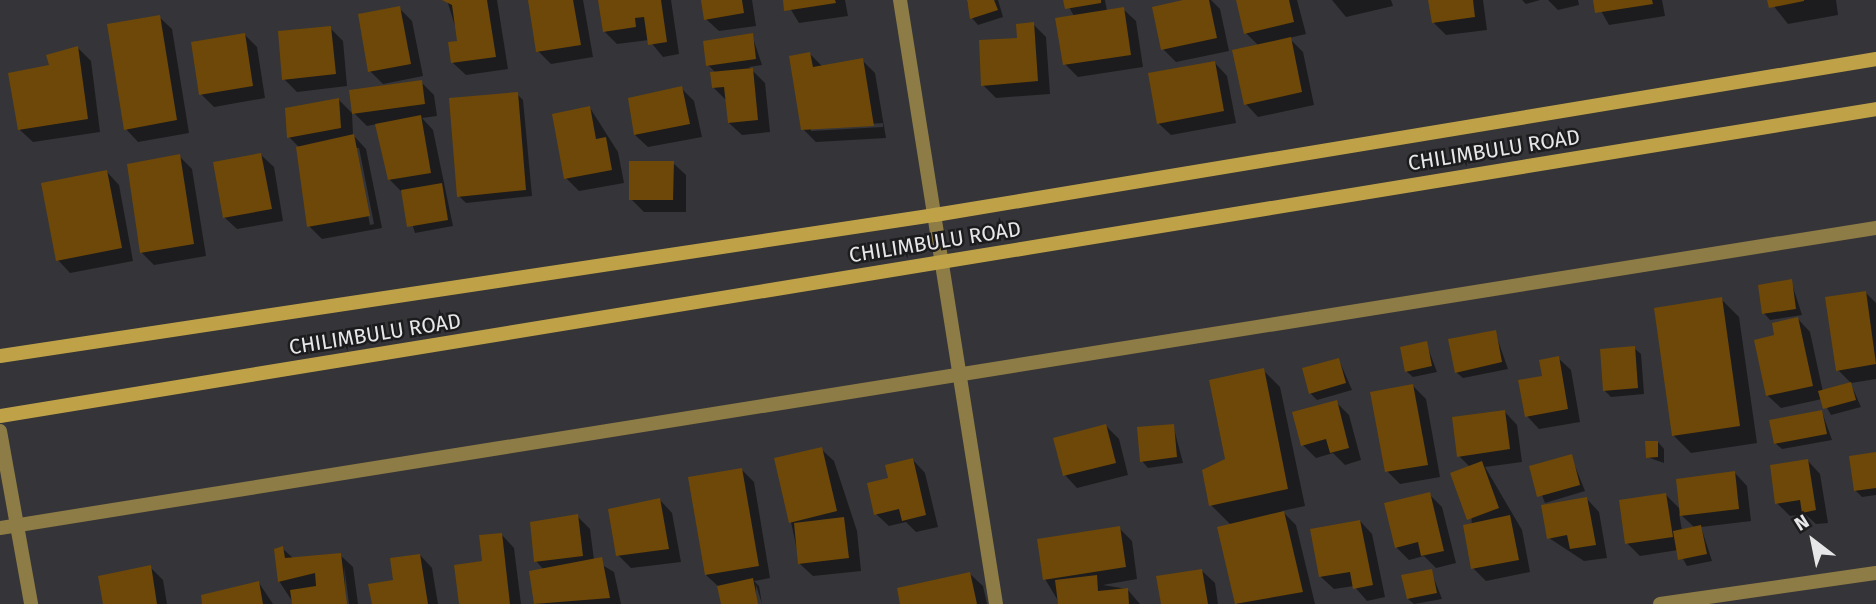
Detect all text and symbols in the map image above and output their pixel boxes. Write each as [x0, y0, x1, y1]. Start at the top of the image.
street label: CHILIMBULU ROAD [1406, 124, 1582, 176]
street label: CHILIMBULU ROAD [847, 216, 1023, 268]
street label: CHILIMBULU ROAD [287, 308, 463, 360]
north arrow [1778, 506, 1848, 576]
text: N [1790, 510, 1813, 536]

